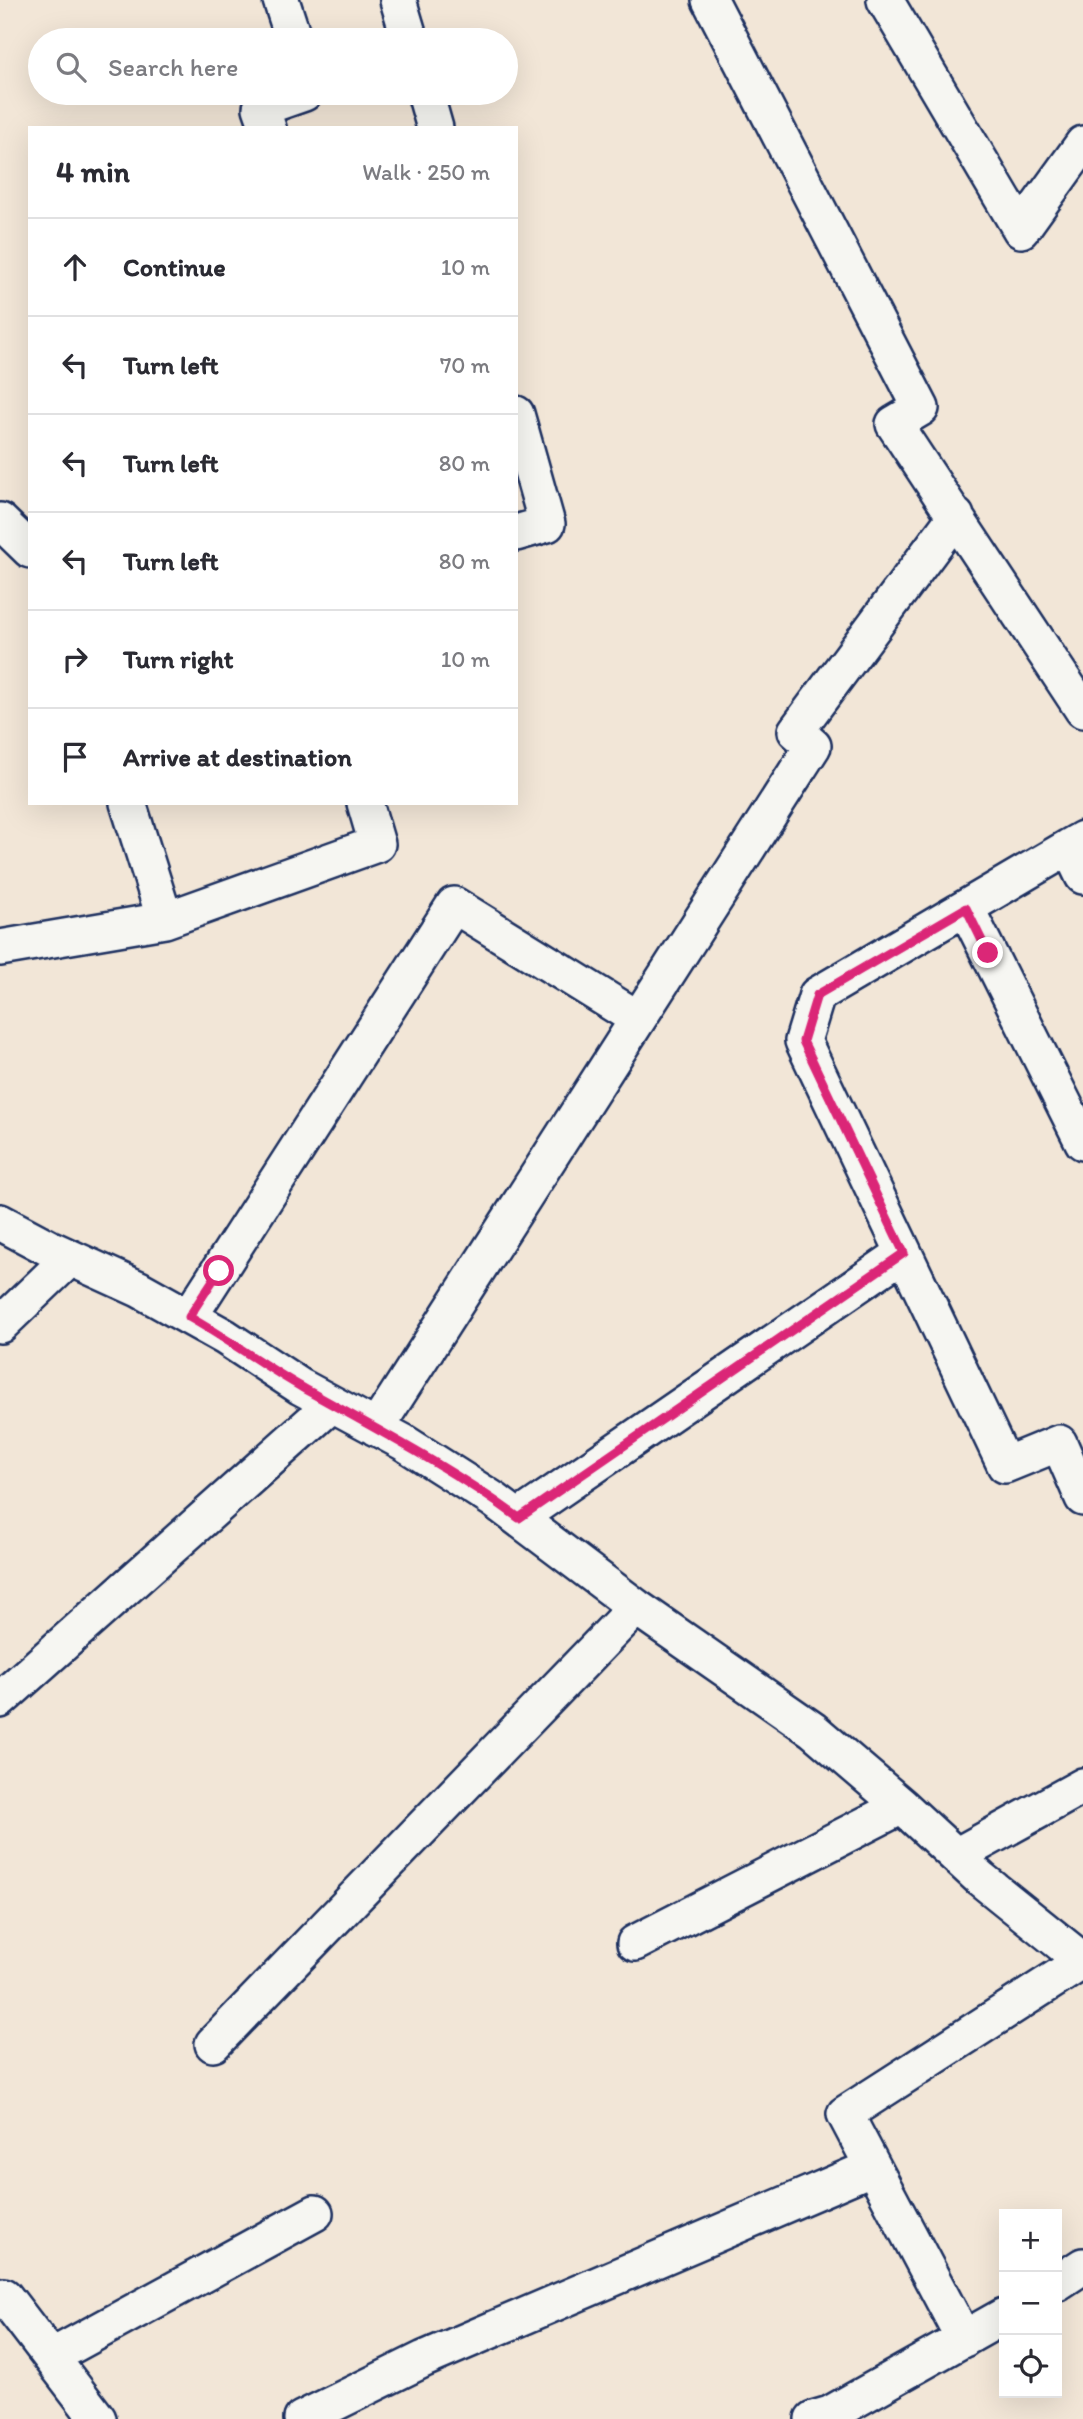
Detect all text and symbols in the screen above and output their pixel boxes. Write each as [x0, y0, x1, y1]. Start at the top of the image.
search box [28, 28, 518, 105]
icon: search [52, 48, 90, 86]
text: Search here [108, 51, 238, 83]
text: 4 min [56, 153, 130, 190]
text: Walk · 250 m [362, 158, 490, 186]
icon: ahead [56, 248, 94, 286]
text: Continue [123, 251, 226, 283]
text: 10 m [441, 253, 490, 281]
icon: left [56, 346, 94, 384]
text: Turn left [123, 349, 219, 381]
text: 70 m [440, 351, 490, 379]
icon: left [56, 444, 94, 482]
text: Turn left [123, 447, 219, 479]
text: 80 m [439, 449, 490, 477]
icon: left [56, 542, 94, 580]
text: Turn left [123, 545, 219, 577]
text: 80 m [439, 547, 490, 575]
icon: right [56, 640, 94, 678]
text: Turn right [123, 643, 234, 675]
text: 10 m [441, 645, 490, 673]
icon: arrive [56, 738, 94, 776]
text: Arrive at destination [123, 741, 352, 773]
route end [972, 937, 1003, 968]
route start [203, 1255, 234, 1286]
map controls [999, 2209, 1062, 2398]
button: + [999, 2209, 1062, 2272]
button: − [999, 2272, 1062, 2335]
button: locate [999, 2335, 1062, 2398]

